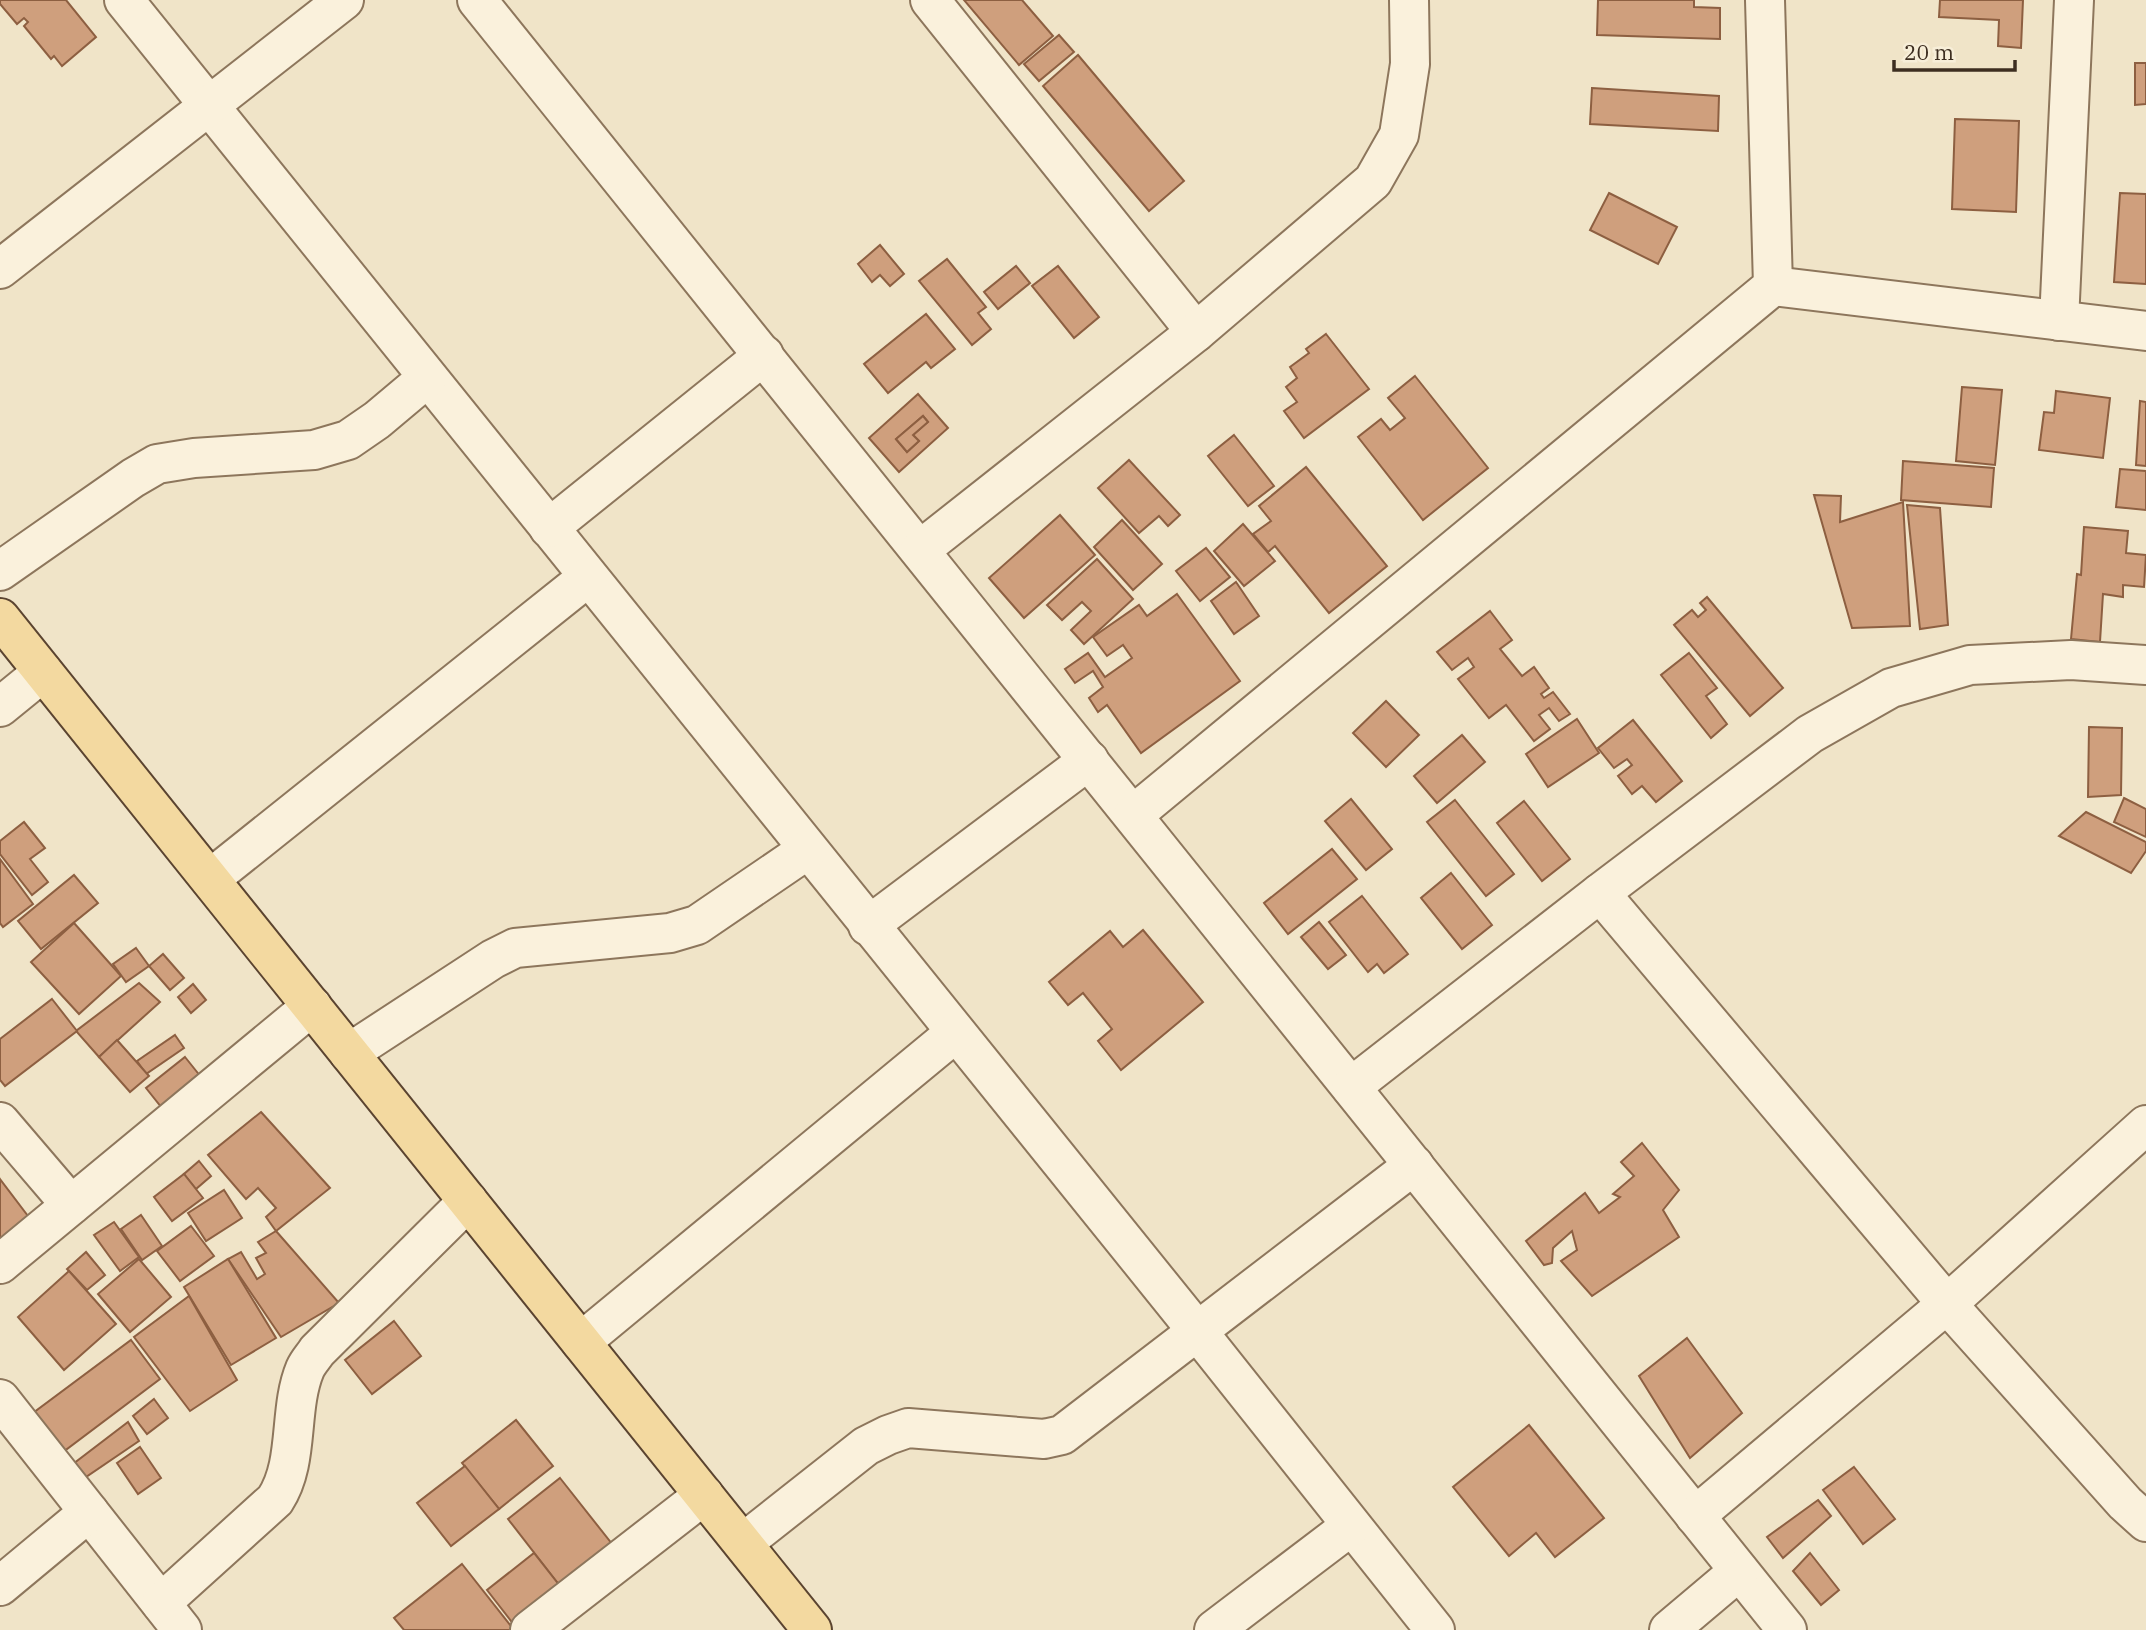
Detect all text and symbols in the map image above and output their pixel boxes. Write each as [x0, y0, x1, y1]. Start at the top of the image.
scale bar [1894, 28, 2015, 72]
text: 20 m [1904, 38, 1954, 66]

